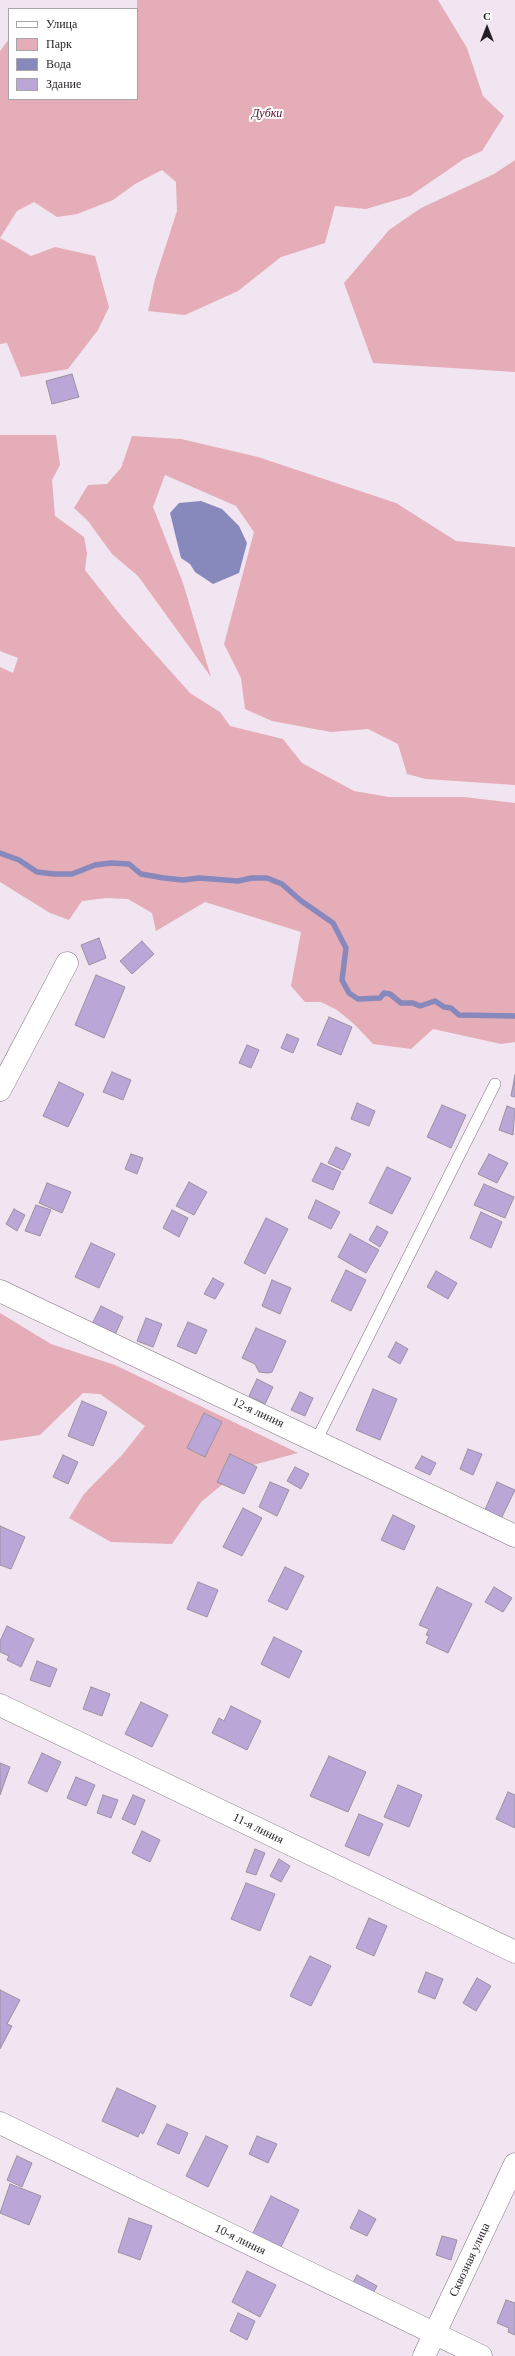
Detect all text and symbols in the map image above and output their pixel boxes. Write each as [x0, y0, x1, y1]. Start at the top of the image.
legend [8, 8, 138, 100]
north arrow [467, 8, 507, 48]
text: С [483, 10, 491, 22]
text: Улица [46, 17, 77, 31]
text: Парк [46, 37, 72, 51]
text: Вода [46, 57, 71, 71]
text: Здание [46, 77, 81, 91]
park label: Дубки [252, 107, 282, 121]
street label: 12-я линия [230, 1395, 286, 1431]
street label: 11-я линия [230, 1811, 286, 1847]
street label: 10-я линия [212, 2221, 268, 2259]
street label: Сквозная улица [447, 2221, 493, 2299]

